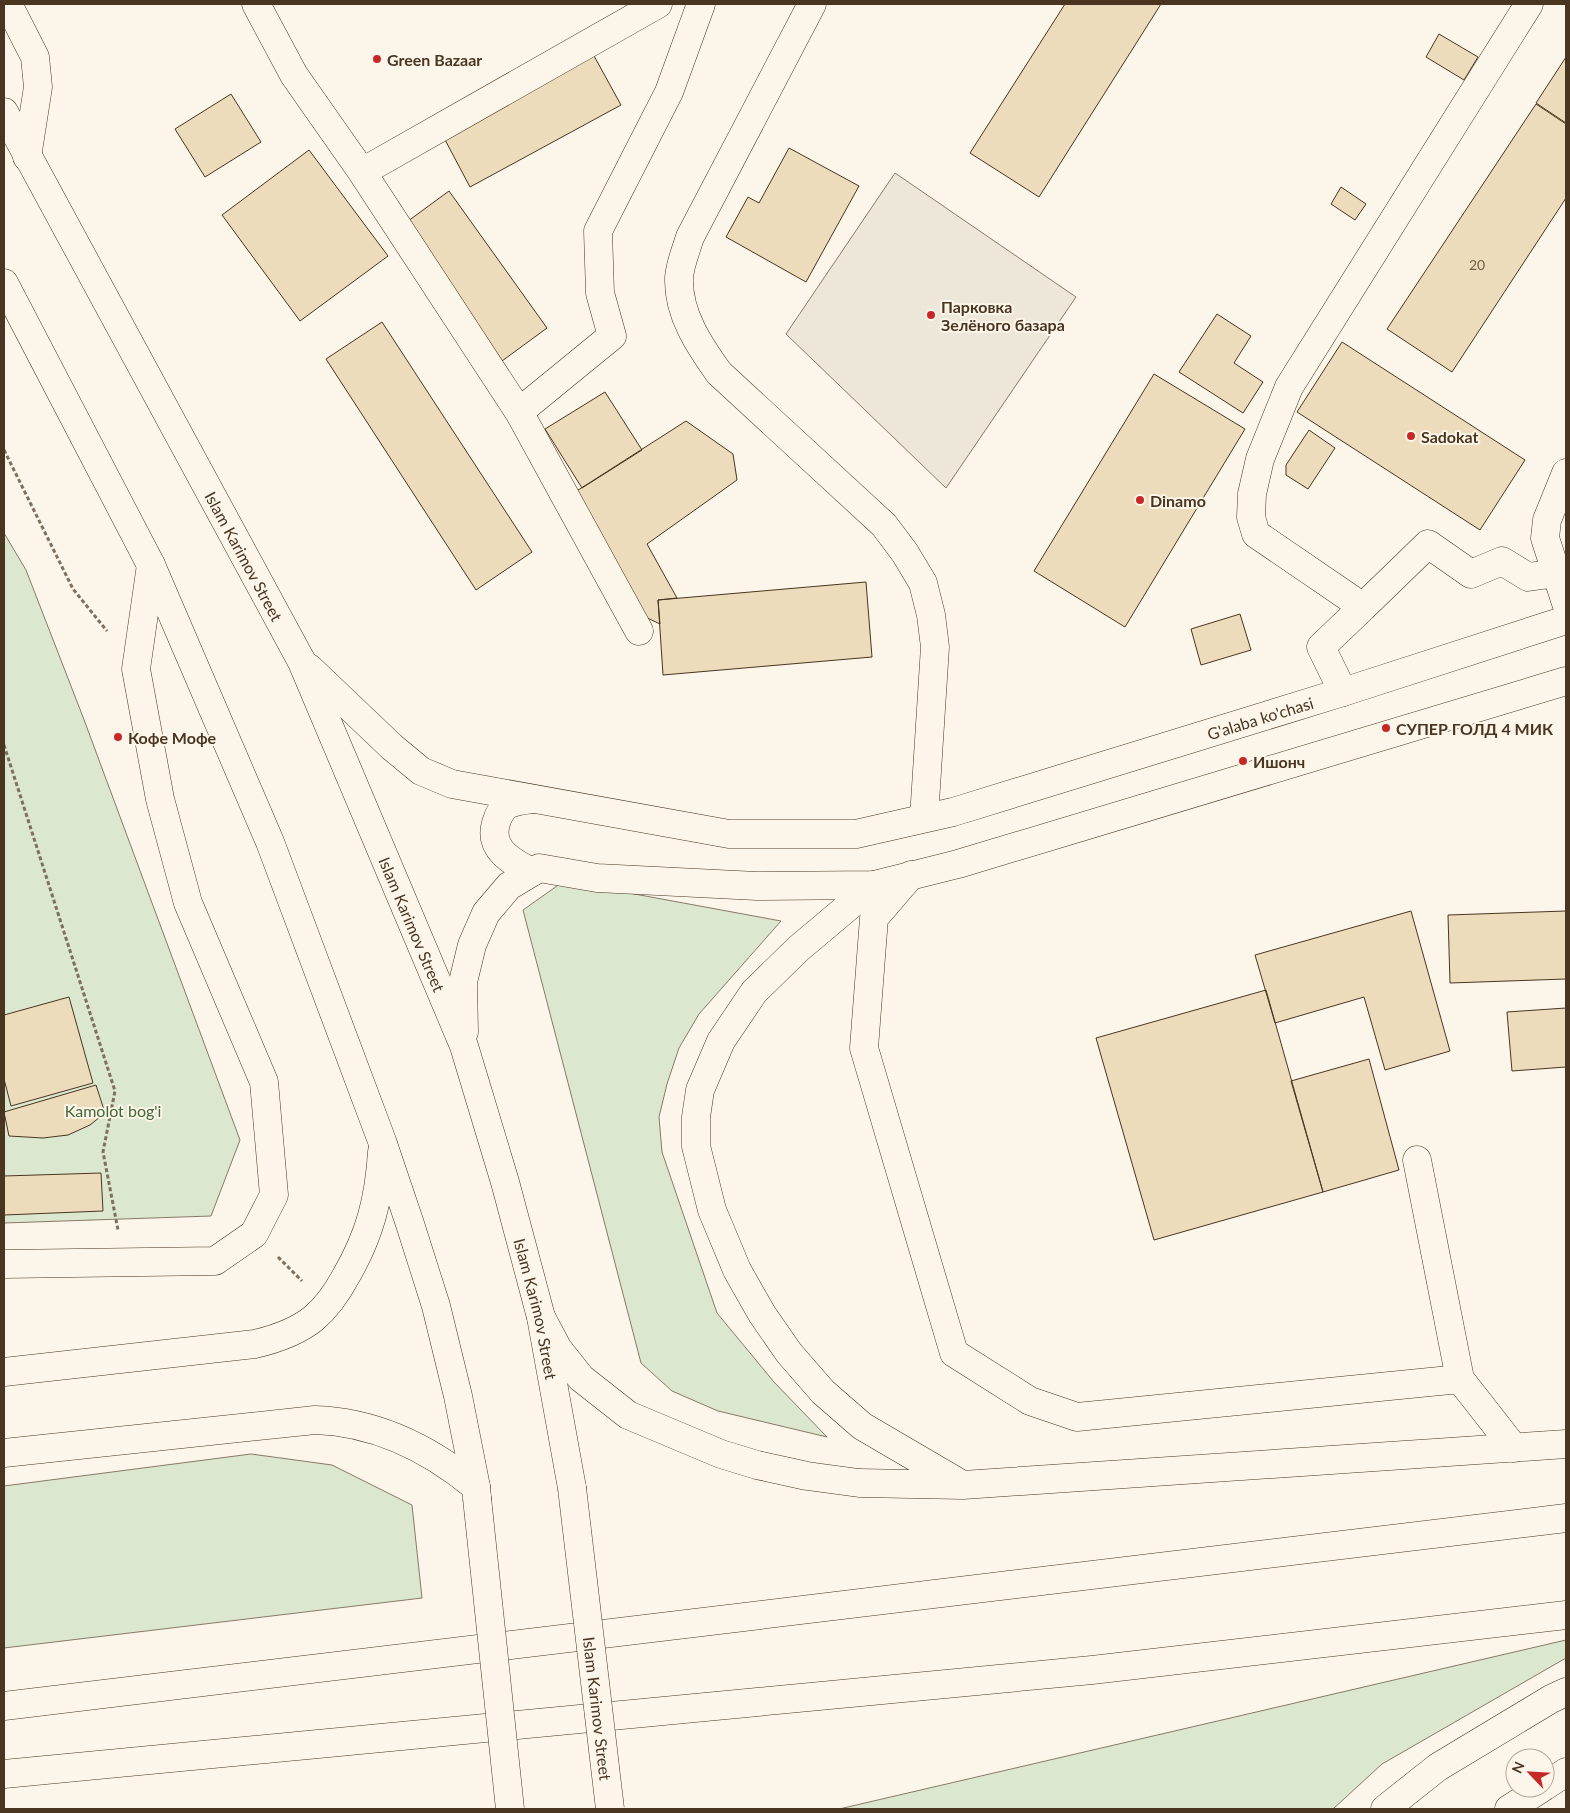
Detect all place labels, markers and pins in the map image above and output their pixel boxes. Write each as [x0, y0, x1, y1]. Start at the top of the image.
place label: Green Bazaar [387, 50, 482, 69]
marker: Green Bazaar [371, 53, 383, 65]
place label: Парковка Зелёного базара [941, 297, 1065, 334]
marker: Парковка Зелёного базара [925, 309, 937, 321]
place label: Sadokat [1421, 427, 1479, 446]
marker: Sadokat [1405, 430, 1417, 442]
place label: Dinamo [1150, 491, 1206, 510]
marker: Dinamo [1134, 494, 1146, 506]
place label: СУПЕР ГОЛД 4 МИК [1396, 719, 1554, 738]
marker: СУПЕР ГОЛД 4 МИК [1380, 722, 1392, 734]
place label: Кофе Мофе [128, 728, 217, 747]
marker: Кофе Мофе [112, 731, 124, 743]
place label: Ишонч [1253, 752, 1305, 771]
marker: Ишонч [1237, 755, 1249, 767]

